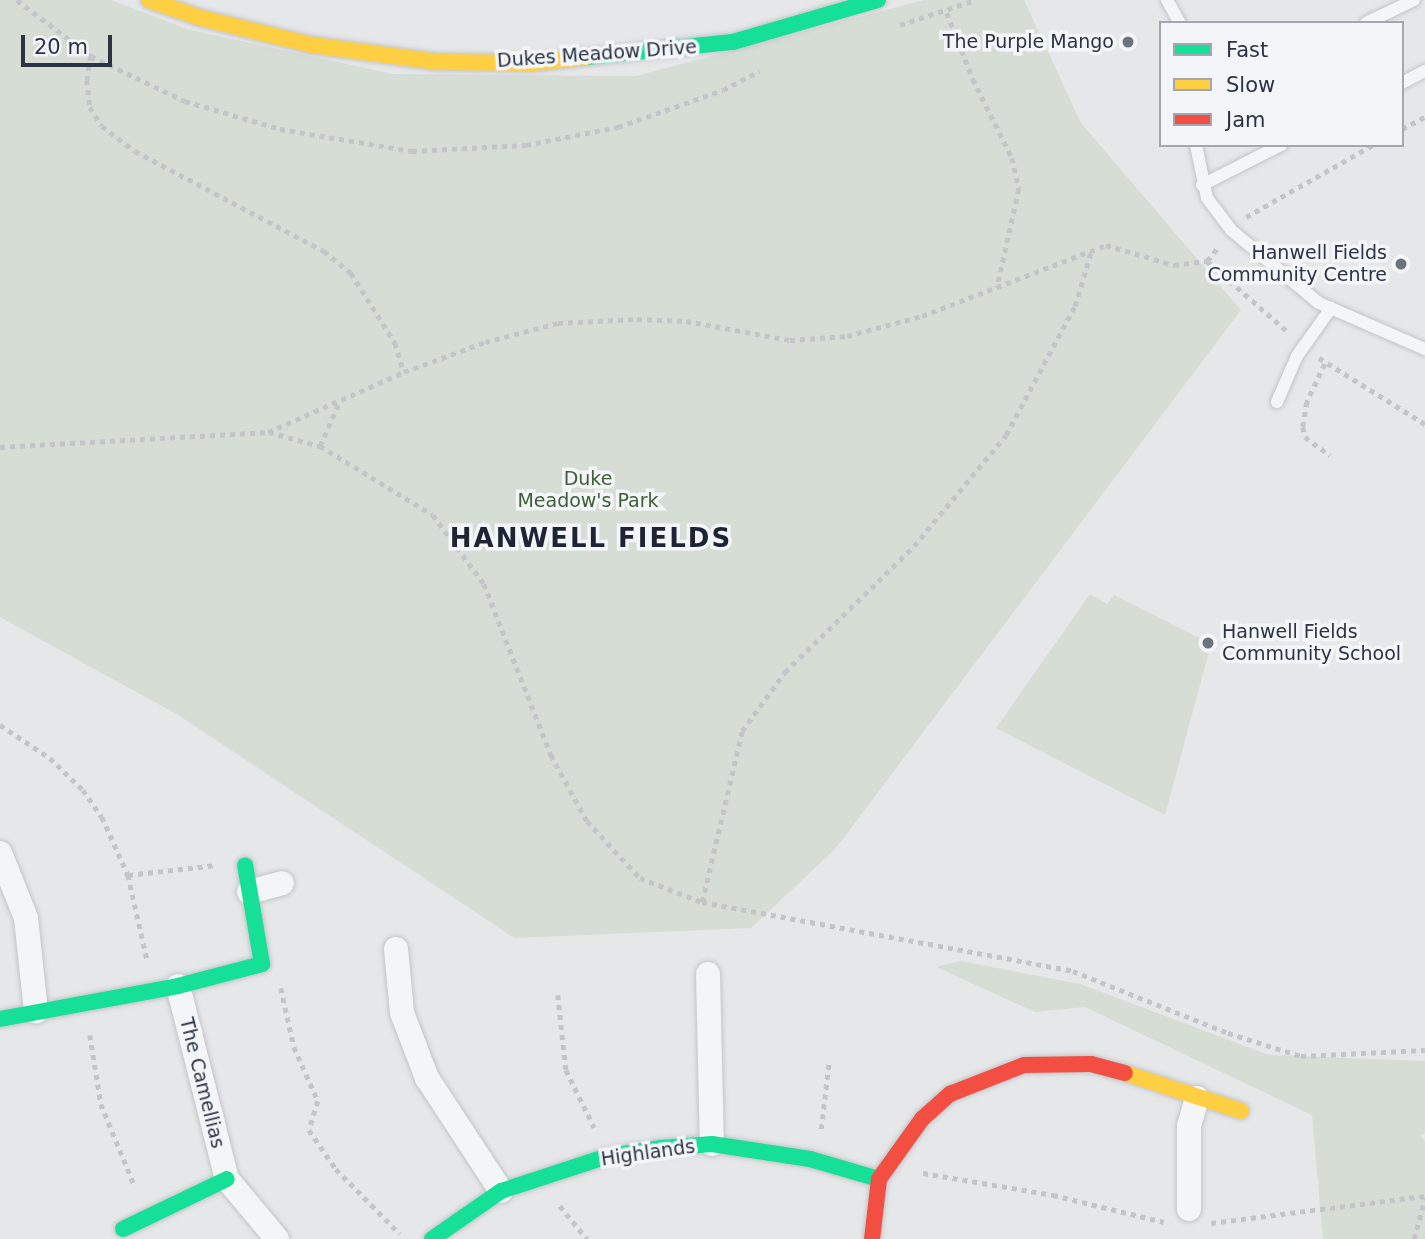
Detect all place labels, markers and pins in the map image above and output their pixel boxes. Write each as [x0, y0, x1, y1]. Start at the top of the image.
place label: The Purple Mango [943, 31, 1114, 53]
marker: The Purple Mango [1120, 34, 1136, 50]
place label: Hanwell Fields Community Centre [1207, 242, 1387, 286]
marker: Hanwell Fields Community Centre [1393, 256, 1409, 272]
place label: Hanwell Fields Community School [1222, 621, 1401, 665]
marker: Hanwell Fields Community School [1200, 635, 1216, 651]

